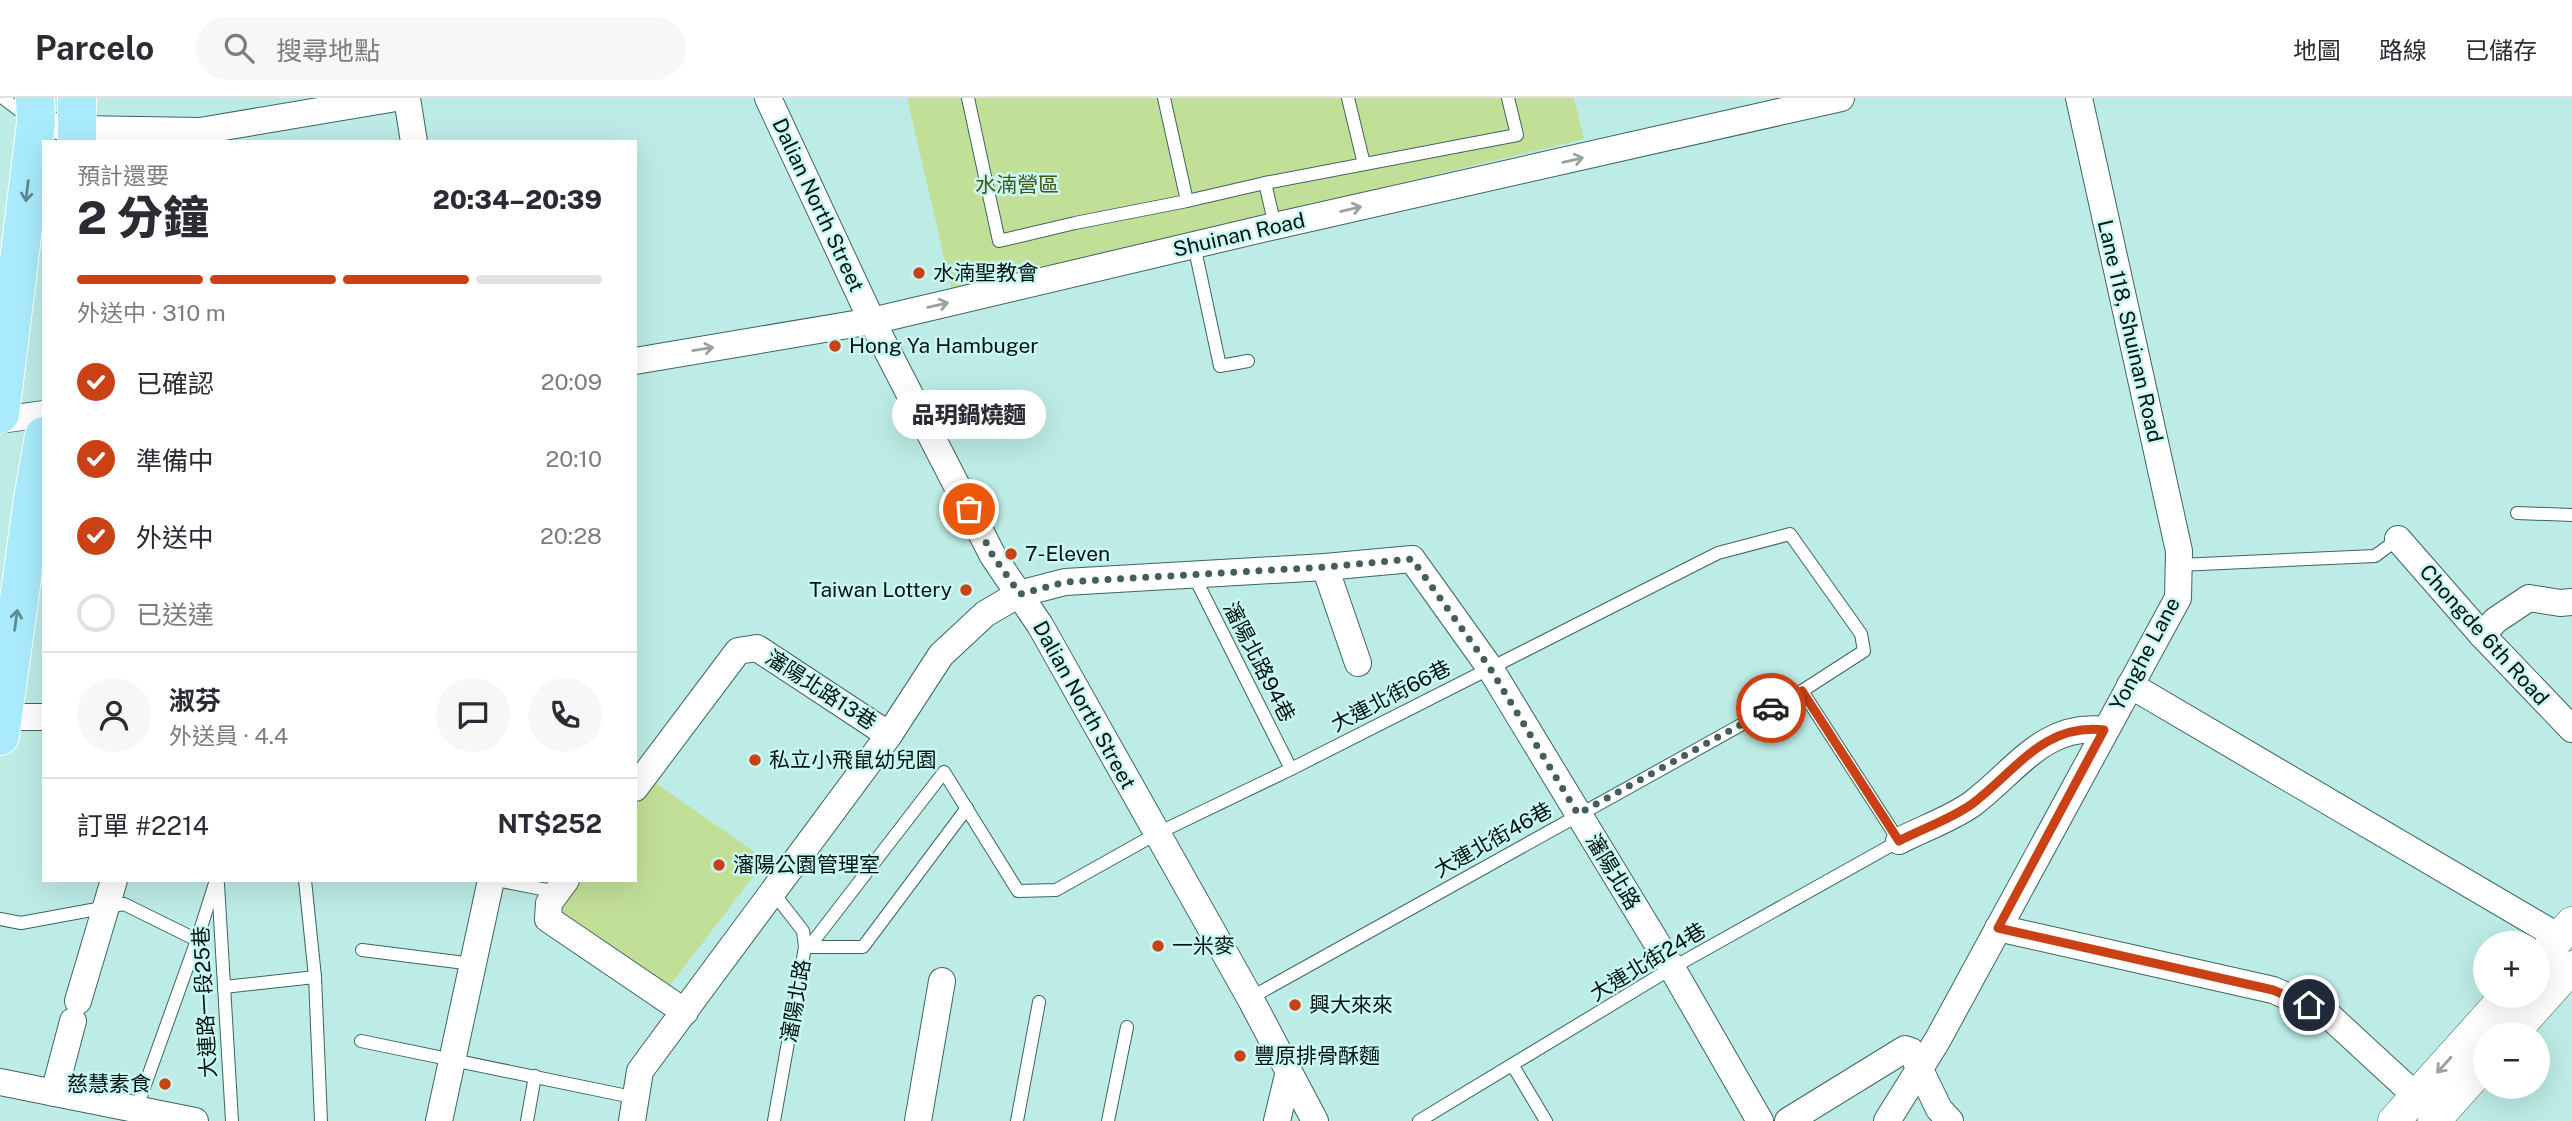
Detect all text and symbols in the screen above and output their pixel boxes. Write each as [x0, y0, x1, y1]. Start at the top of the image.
search box [196, 17, 686, 80]
text: Parcelo [35, 29, 154, 67]
icon: search [220, 29, 258, 67]
text: 搜尋地點 [276, 35, 380, 66]
text: 地圖 [2293, 36, 2341, 64]
text: 路線 [2379, 36, 2427, 64]
text: 已儲存 [2465, 36, 2537, 64]
street label: Dalian North Street [767, 114, 870, 296]
one-way arrow [1561, 152, 1584, 166]
text: 預計還要 [77, 162, 169, 189]
park label: 水湳營區 [975, 172, 1059, 197]
one-way arrow [21, 179, 34, 202]
text: 20:34–20:39 [433, 184, 602, 215]
text: 2 分鐘 [77, 190, 209, 244]
one-way arrow [1339, 202, 1362, 216]
street label: Shuinan Road [1171, 207, 1307, 262]
street label: Lane 118, Shuinan Road [2093, 217, 2168, 445]
place label: 水湳聖教會 [933, 260, 1038, 285]
marker: 水湳聖教會 [911, 265, 927, 281]
one-way arrow [926, 298, 949, 312]
text: 外送中 · 310 m [77, 299, 226, 326]
place label: Hong Ya Hambuger [849, 333, 1039, 358]
marker: Hong Ya Hambuger [827, 338, 843, 354]
one-way arrow [691, 342, 713, 355]
icon: check [77, 363, 115, 401]
text: 已確認 [136, 368, 214, 399]
text: 20:09 [541, 368, 602, 395]
callout: 品玥鍋燒麵 [892, 390, 1046, 439]
text: 品玥鍋燒麵 [912, 401, 1027, 428]
icon: check [77, 440, 115, 478]
text: 準備中 [136, 445, 214, 476]
text: 20:10 [546, 445, 602, 472]
pin [939, 479, 999, 539]
icon: bag [950, 490, 988, 528]
icon: check [77, 517, 115, 555]
text: 外送中 [136, 522, 214, 553]
text: 20:28 [540, 522, 602, 549]
place label: 7-Eleven [1025, 541, 1110, 566]
marker: 7-Eleven [1003, 546, 1019, 562]
street label: Chongde 6th Road [2415, 559, 2554, 710]
place label: Taiwan Lottery [809, 577, 952, 602]
marker: Taiwan Lottery [958, 582, 974, 598]
street label: Yonghe Lane [2104, 593, 2185, 715]
street label: 瀋陽北路94巷 [1219, 598, 1300, 726]
text: 已送達 [136, 599, 214, 630]
one-way arrow [10, 609, 23, 632]
street label: Dalian North Street [1028, 616, 1141, 793]
street label: 瀋陽北路13巷 [761, 645, 881, 735]
street label: 大連北街66巷 [1327, 655, 1455, 736]
courier [1736, 673, 1806, 743]
button: person [77, 678, 151, 752]
button: chat [436, 678, 510, 752]
button: phone [528, 678, 602, 752]
text: 淑芬 [169, 685, 221, 716]
icon: car [1752, 689, 1790, 727]
text: 外送員 · 4.4 [169, 722, 288, 749]
place label: 私立小飛鼠幼兒園 [769, 747, 937, 772]
marker: 私立小飛鼠幼兒園 [747, 752, 763, 768]
street label: 大連北街46巷 [1429, 797, 1556, 882]
text: NT$252 [497, 808, 602, 839]
text: 訂單 #2214 [77, 810, 209, 841]
street label: 瀋陽北路 [1581, 829, 1646, 914]
place label: 瀋陽公園管理室 [733, 852, 880, 877]
marker: 瀋陽公園管理室 [711, 857, 727, 873]
street label: 大連北街24巷 [1585, 917, 1710, 1006]
street label: 大連路一段25巷 [188, 925, 221, 1079]
map controls [2473, 931, 2550, 1099]
button: + [2473, 931, 2550, 1008]
place label: 一米麥 [1172, 933, 1235, 958]
marker: 一米麥 [1150, 938, 1166, 954]
street label: 瀋陽北路 [776, 957, 815, 1044]
pin [2279, 975, 2339, 1035]
icon: home [2290, 986, 2328, 1024]
place label: 興大來來 [1309, 992, 1393, 1017]
marker: 興大來來 [1287, 997, 1303, 1013]
button: − [2473, 1022, 2550, 1099]
place label: 豐原排骨酥麵 [1254, 1043, 1380, 1068]
marker: 豐原排骨酥麵 [1232, 1048, 1248, 1064]
one-way arrow [2436, 1056, 2453, 1073]
place label: 慈慧素食 [67, 1071, 151, 1096]
marker: 慈慧素食 [157, 1076, 173, 1092]

